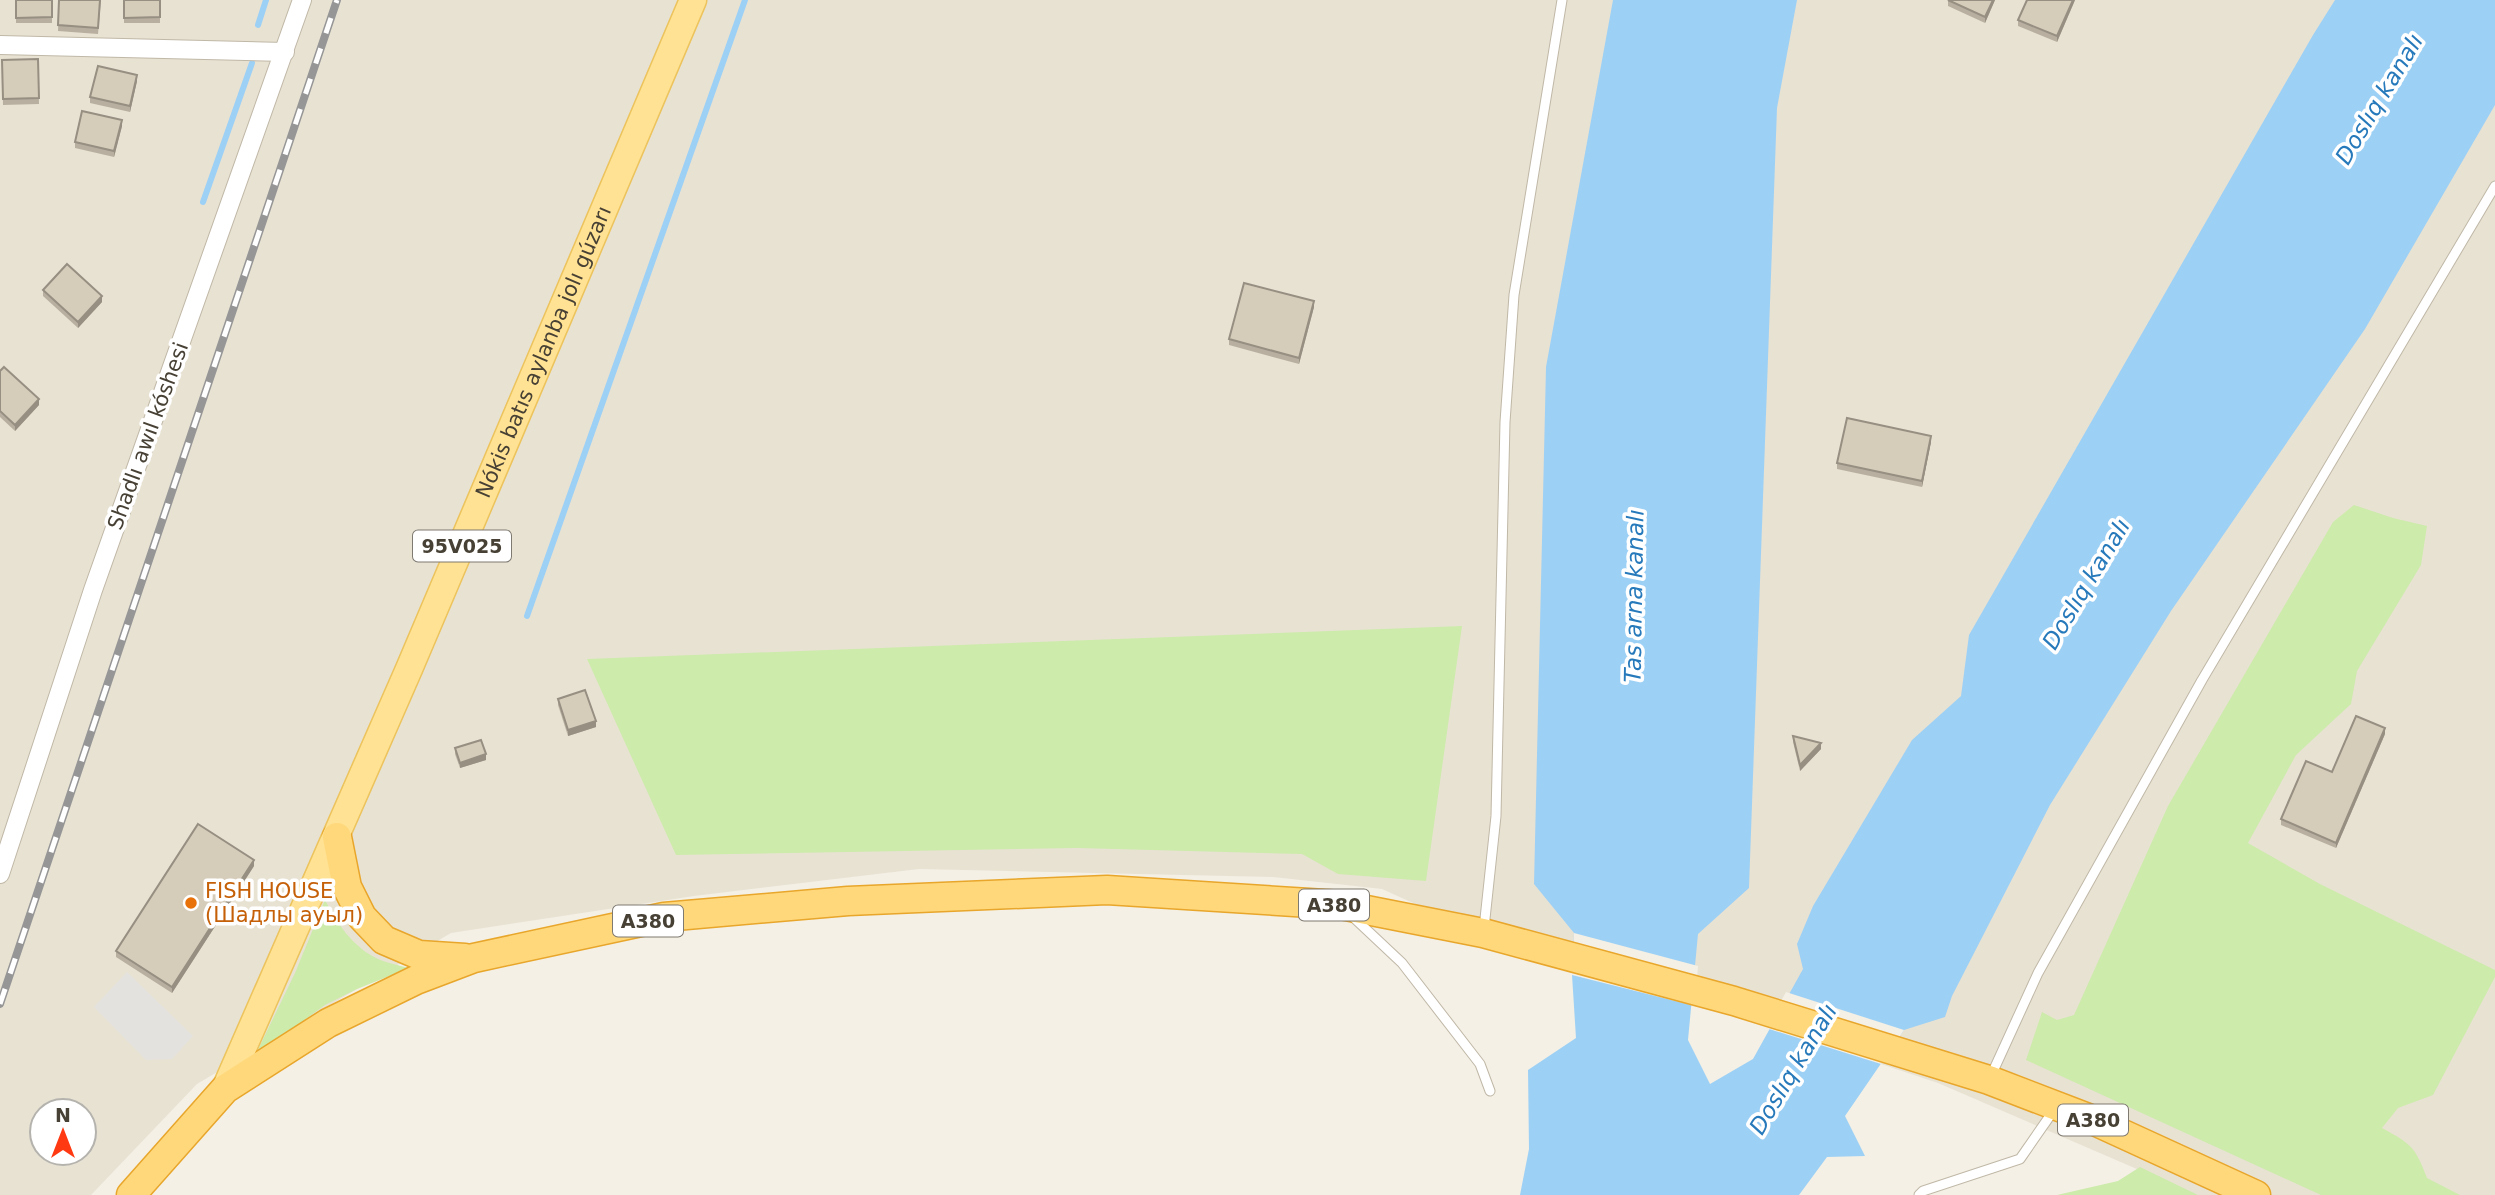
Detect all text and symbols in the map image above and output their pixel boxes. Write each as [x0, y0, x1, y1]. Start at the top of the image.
water label: Doslıq kanalı [2330, 29, 2428, 169]
street label: Nókis batıs aylanba jolı gúzarı [471, 202, 616, 501]
street label: Shadlı awıl kóshesi [103, 339, 193, 533]
water label: Tas arna kanalı [1619, 509, 1649, 683]
water label: Doslıq kanalı [2037, 514, 2135, 654]
road number: 95V025 [413, 530, 511, 562]
place label: FISH HOUSE (Шадлы ауыл) [205, 879, 363, 927]
road number: A380 [1299, 890, 1369, 920]
marker: FISH HOUSE (Шадлы ауыл) [183, 895, 199, 911]
road number: A380 [613, 906, 683, 937]
water label: Doslıq kanalı [1744, 999, 1842, 1139]
north arrow [28, 1097, 98, 1167]
text: N [55, 1104, 71, 1126]
road number: A380 [2058, 1104, 2128, 1136]

